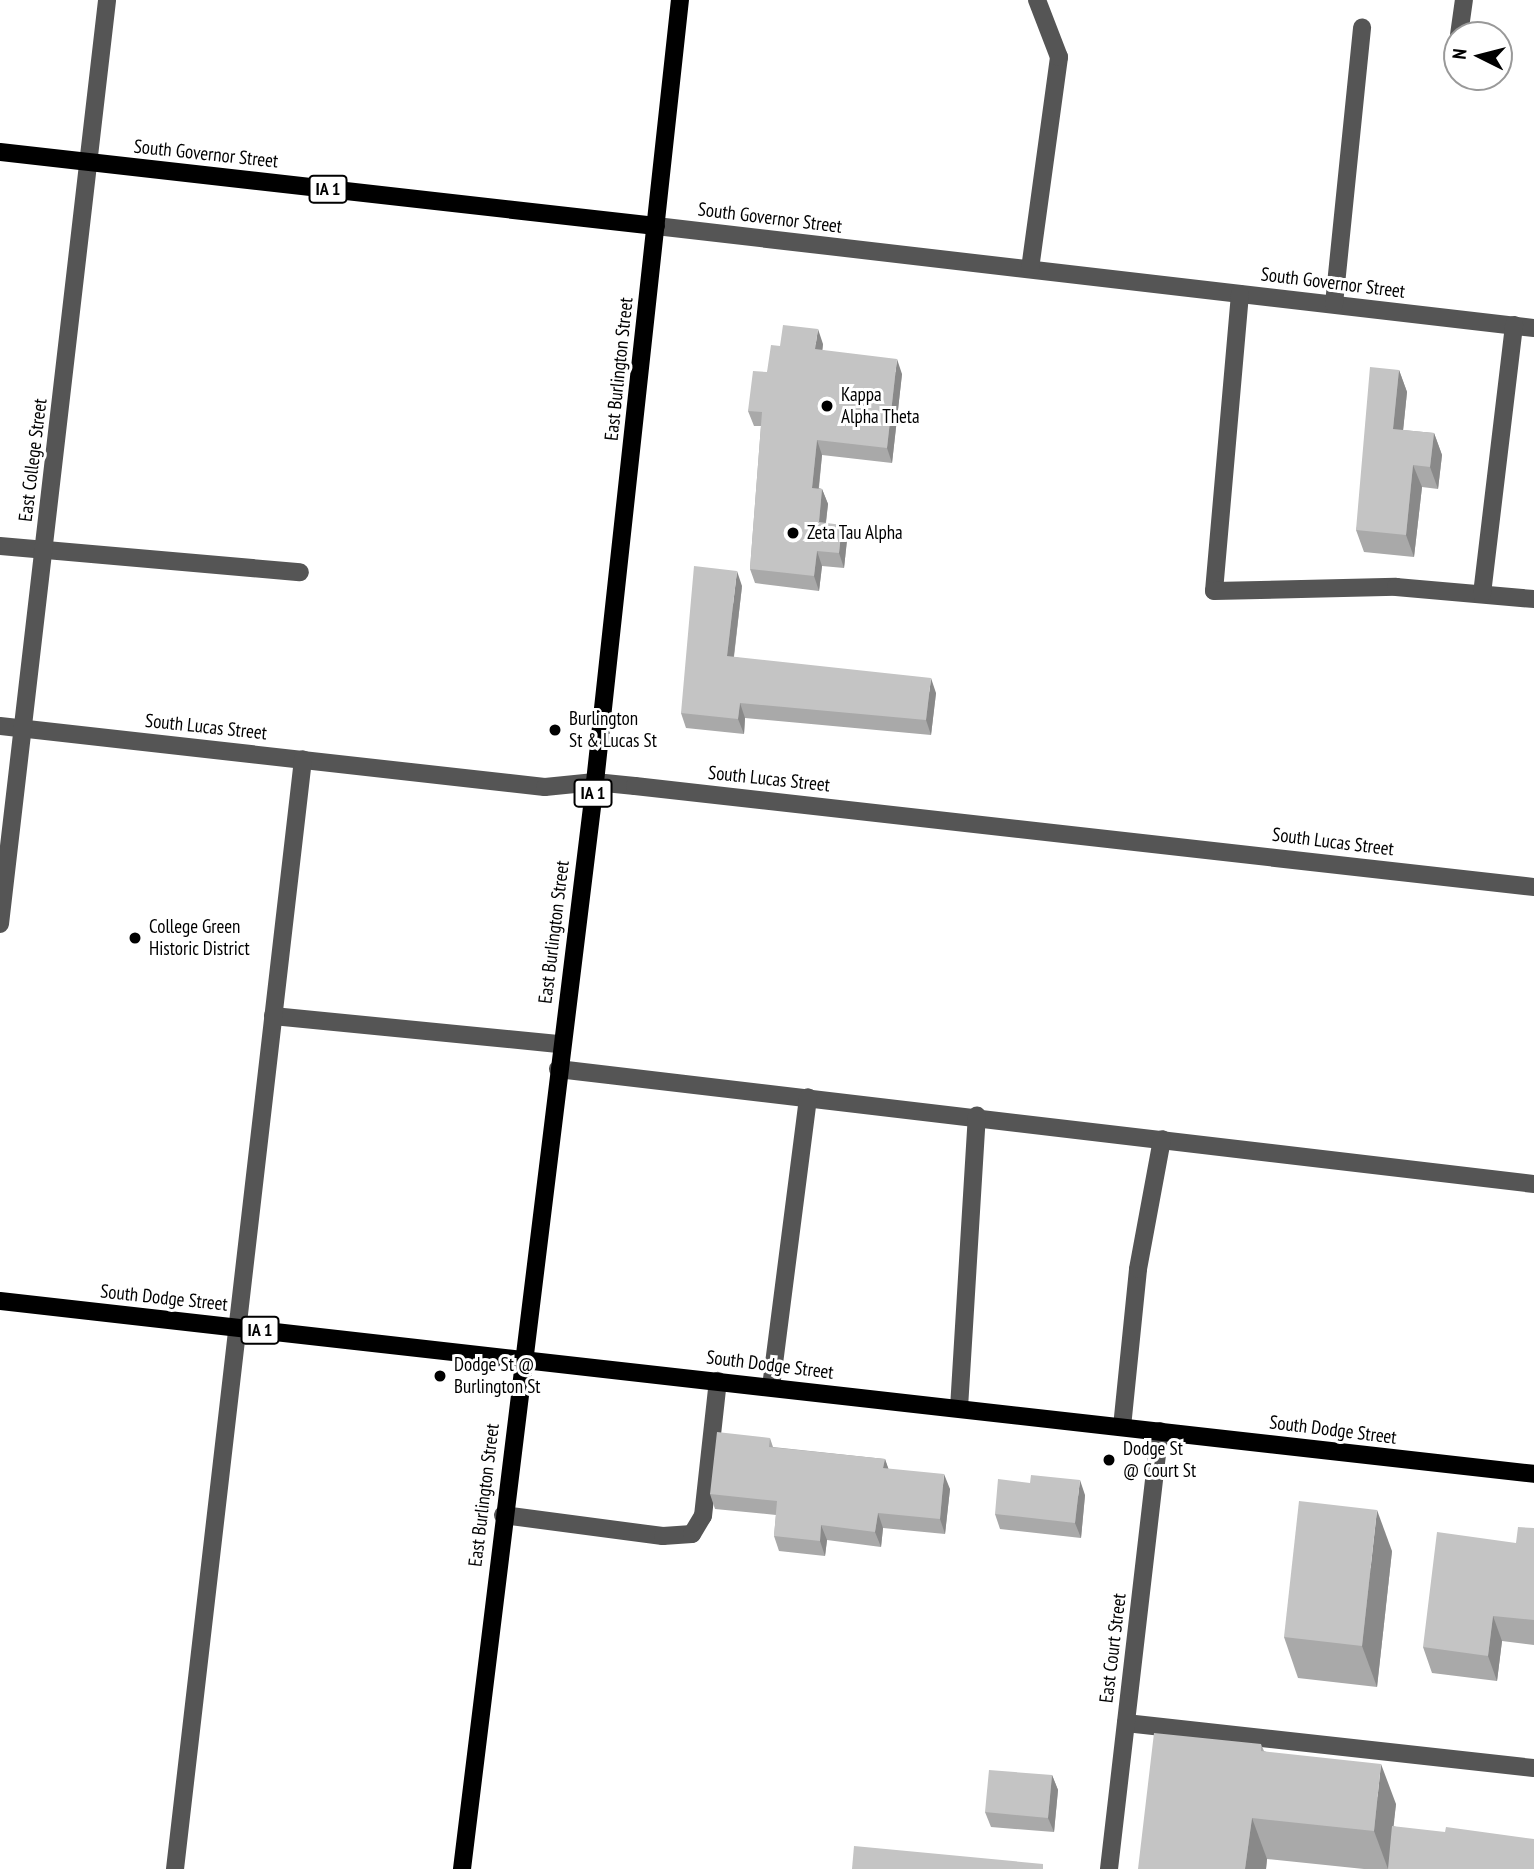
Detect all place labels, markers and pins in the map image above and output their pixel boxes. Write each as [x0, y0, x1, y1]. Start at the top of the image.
place label: Kappa Alpha Theta [841, 384, 920, 428]
marker: Kappa Alpha Theta [819, 398, 835, 414]
place label: Zeta Tau Alpha [807, 522, 904, 544]
marker: Zeta Tau Alpha [785, 525, 801, 541]
place label: Burlington St & Lucas St [569, 708, 657, 752]
marker: Burlington St & Lucas St [547, 722, 563, 738]
place label: College Green Historic District [149, 916, 250, 960]
marker: College Green Historic District [127, 930, 143, 946]
place label: Dodge St @ Burlington St [454, 1354, 541, 1398]
marker: Dodge St @ Burlington St [432, 1368, 448, 1384]
place label: Dodge St @ Court St [1123, 1438, 1196, 1482]
marker: Dodge St @ Court St [1101, 1452, 1117, 1468]

